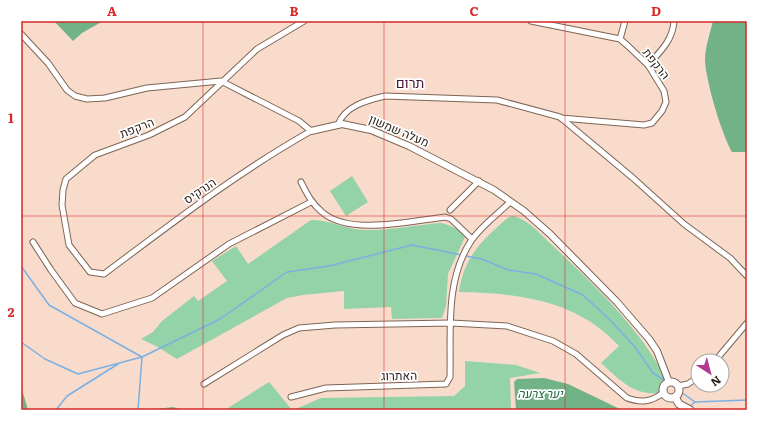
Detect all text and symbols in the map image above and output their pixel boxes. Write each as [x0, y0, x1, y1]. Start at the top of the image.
text: A [107, 1, 117, 20]
text: B [290, 1, 299, 20]
text: C [469, 1, 479, 20]
text: D [651, 1, 661, 20]
street label: הרקפת [639, 44, 675, 83]
district label: תרום [396, 72, 424, 92]
text: 1 [8, 108, 14, 127]
street label: מעלה שמשון [366, 109, 432, 151]
street label: הרקפת [117, 112, 156, 142]
street label: הנרקיס [179, 173, 219, 208]
text: 2 [8, 302, 15, 321]
north arrow [690, 353, 730, 393]
street label: האתרוג [381, 366, 417, 384]
text: N [708, 373, 725, 391]
park label: יער צרעה [517, 384, 564, 402]

